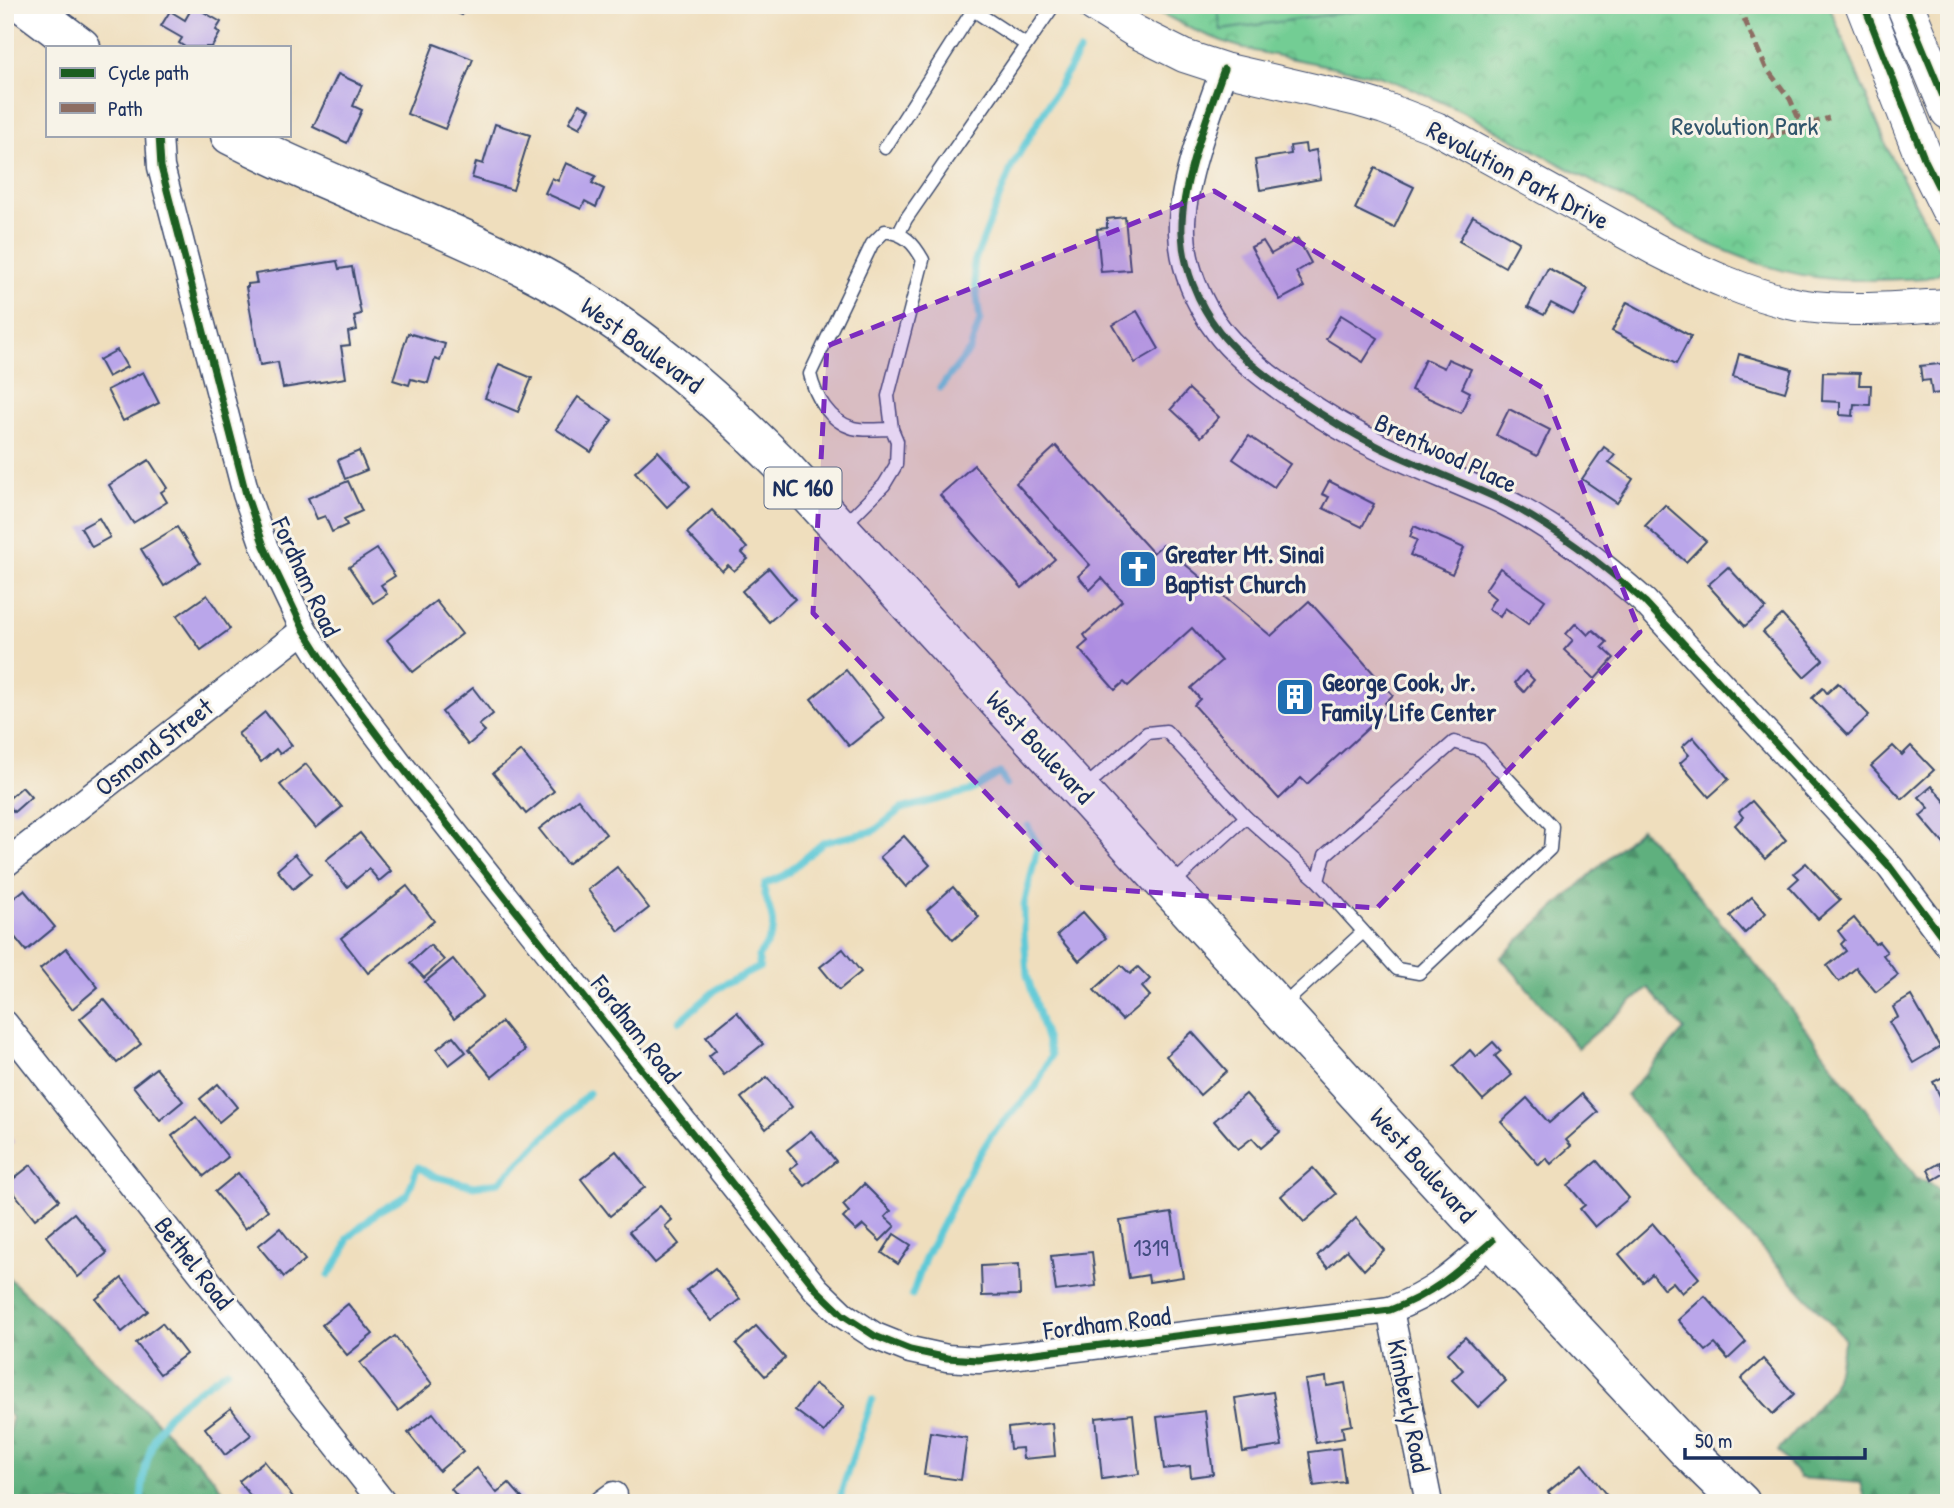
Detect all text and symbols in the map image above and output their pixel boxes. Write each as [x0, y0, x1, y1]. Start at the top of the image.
legend [46, 46, 290, 136]
text: Cycle path [108, 58, 189, 87]
text: Path [108, 94, 143, 123]
park label: Revolution Park [1672, 108, 1819, 143]
street label: Revolution Park Drive [1421, 112, 1616, 237]
street label: West Boulevard [574, 288, 711, 401]
street label: Brentwood Place [1369, 404, 1523, 501]
road number: NC 160 [764, 467, 842, 508]
street label: Fordham Road [263, 511, 349, 642]
place label: Greater Mt. Sinai Baptist Church [1165, 536, 1325, 602]
church icon: Greater Mt. Sinai Baptist Church [1117, 548, 1159, 590]
place label: George Cook, Jr. Family Life Center [1321, 664, 1497, 730]
building icon: George Cook, Jr. Family Life Center [1274, 676, 1316, 718]
street label: West Boulevard [979, 682, 1102, 811]
street label: Osmond Street [87, 689, 221, 804]
street label: Fordham Road [583, 967, 690, 1090]
street label: West Boulevard [1362, 1100, 1484, 1230]
street label: Bethel Road [147, 1209, 242, 1317]
house number: 1319 [1133, 1232, 1169, 1263]
street label: Fordham Road [1040, 1297, 1172, 1348]
street label: Kimberly Road [1379, 1336, 1440, 1475]
scale bar [1685, 1417, 1865, 1461]
text: 50 m [1695, 1426, 1732, 1455]

